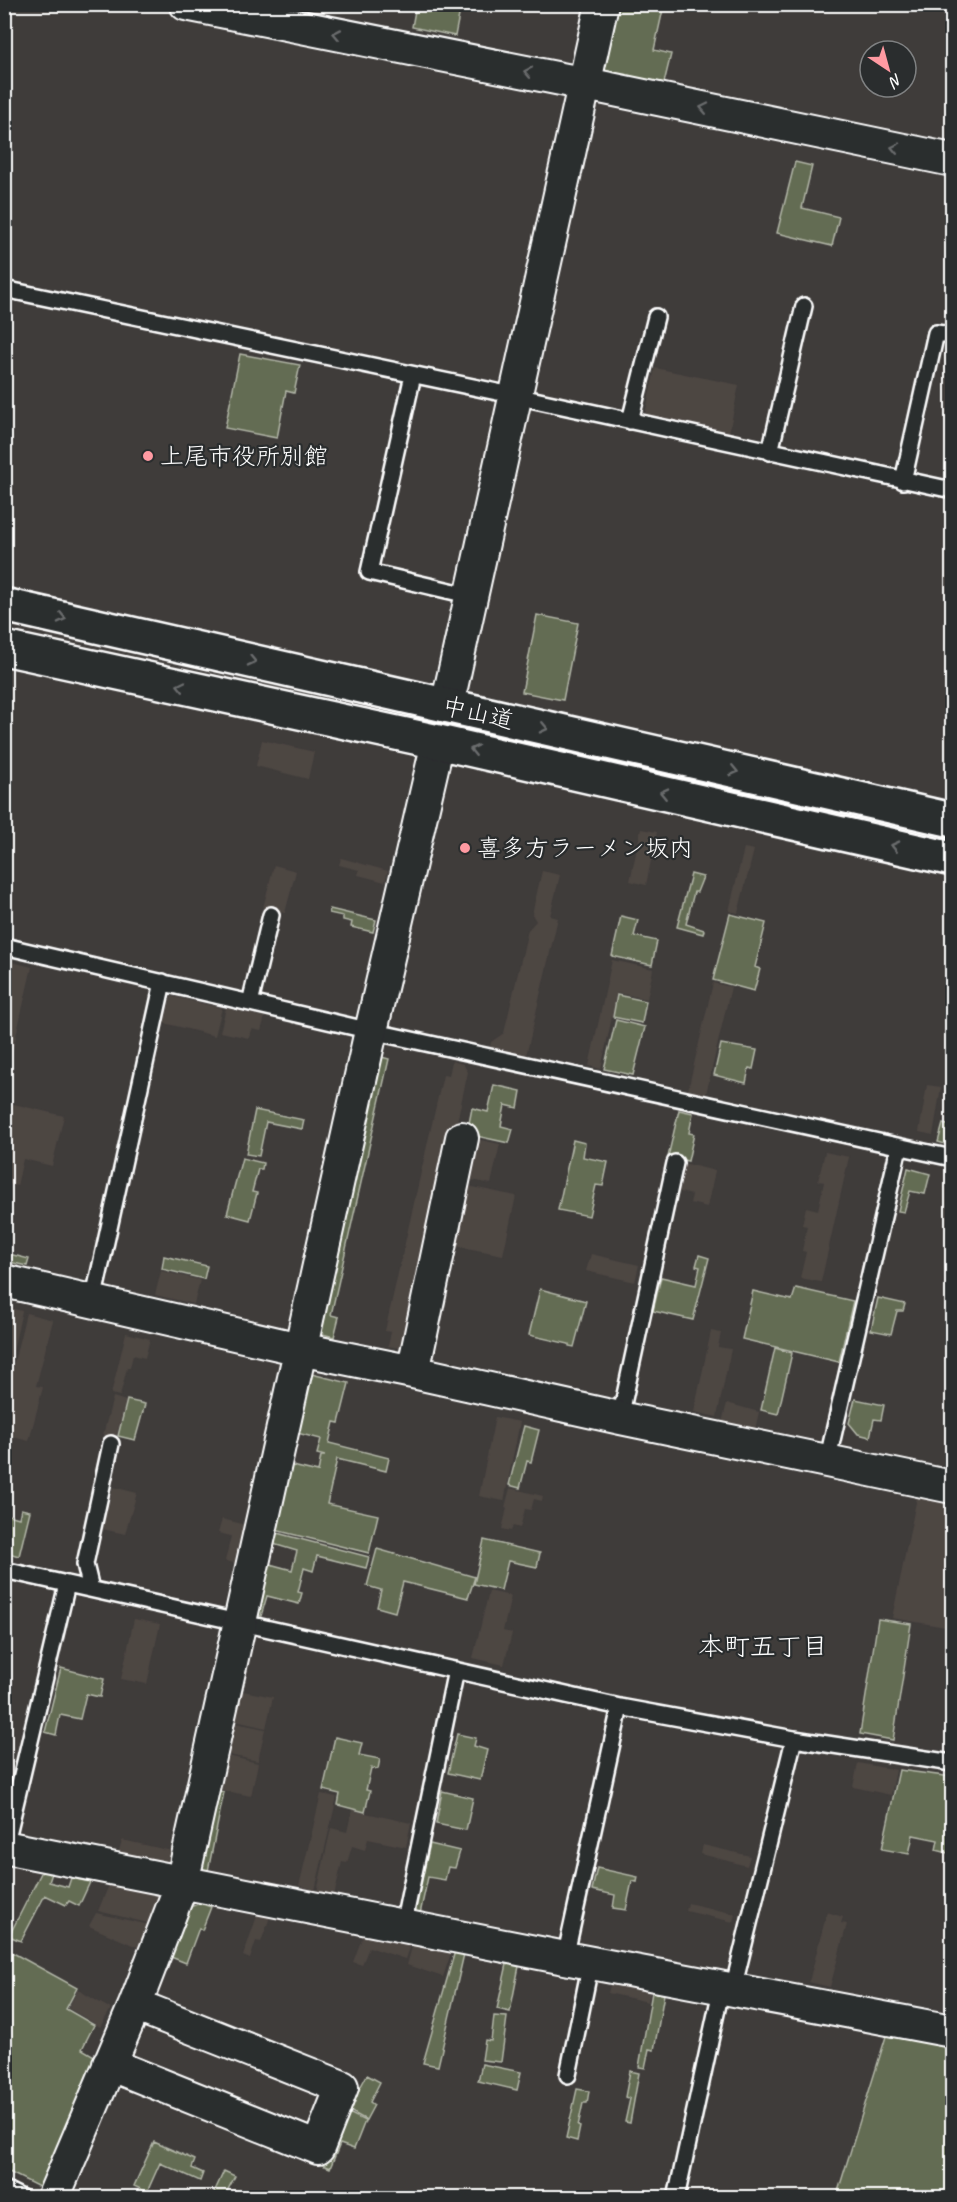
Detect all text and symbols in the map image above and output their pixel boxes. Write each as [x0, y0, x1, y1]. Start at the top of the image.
one-way arrow [332, 28, 342, 41]
north arrow [858, 39, 918, 99]
one-way arrow [524, 66, 534, 79]
text: N [884, 69, 906, 93]
one-way arrow [700, 102, 710, 115]
one-way arrow [891, 142, 901, 155]
place label: 上尾市役所別館 [160, 441, 328, 471]
marker: 上尾市役所別館 [141, 449, 155, 463]
one-way arrow [56, 611, 66, 624]
one-way arrow [246, 654, 256, 667]
one-way arrow [176, 680, 186, 693]
street label: 中山道 [440, 690, 516, 736]
one-way arrow [539, 721, 549, 734]
one-way arrow [469, 744, 479, 757]
one-way arrow [729, 764, 739, 777]
one-way arrow [660, 788, 670, 801]
place label: 喜多方ラーメン坂内 [477, 833, 693, 863]
one-way arrow [891, 840, 901, 853]
marker: 喜多方ラーメン坂内 [458, 841, 472, 855]
district label: 本町五丁目 [698, 1630, 828, 1663]

